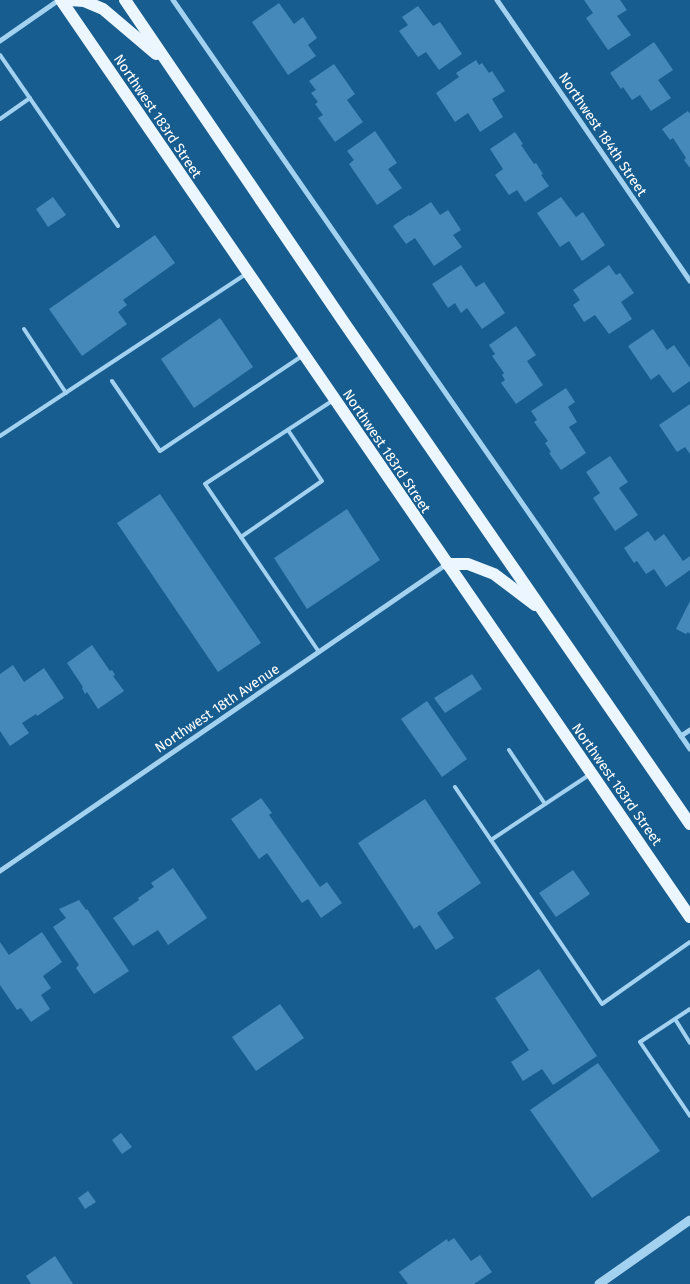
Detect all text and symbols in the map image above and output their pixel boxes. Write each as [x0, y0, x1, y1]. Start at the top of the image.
street label: Northwest 183rd Street [110, 51, 206, 182]
street label: Northwest 184th Street [555, 69, 651, 200]
street label: Northwest 183rd Street [339, 386, 435, 517]
street label: Northwest 18th Avenue [152, 660, 283, 756]
street label: Northwest 183rd Street [568, 720, 666, 849]

